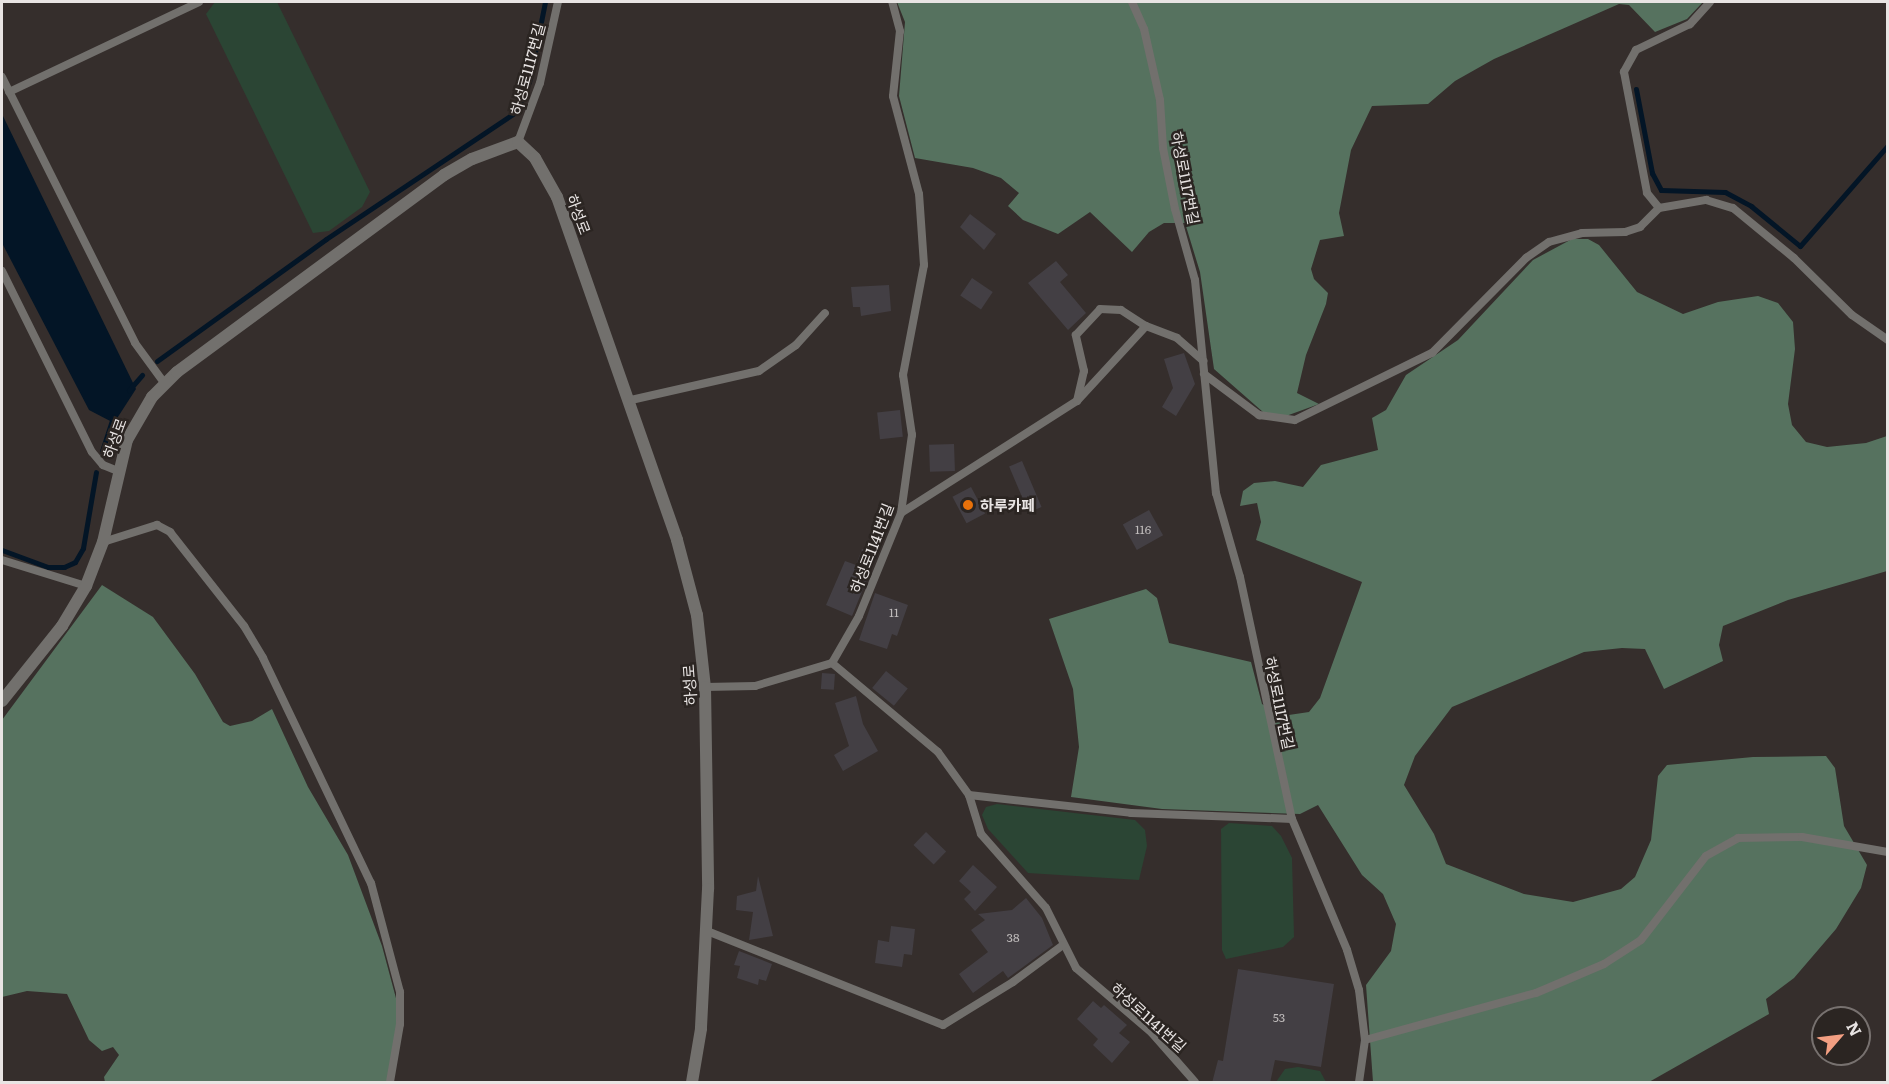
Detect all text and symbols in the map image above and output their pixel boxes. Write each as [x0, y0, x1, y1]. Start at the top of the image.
street label: 하성로1117번길 [506, 21, 548, 117]
street label: 하성로1117번길 [1168, 130, 1204, 226]
street label: 하성로 [563, 191, 595, 237]
street label: 하성로 [98, 415, 130, 461]
place label: 하루카페 [980, 496, 1035, 514]
marker: 하루카페 [961, 498, 975, 512]
street label: 하성로1141번길 [846, 500, 896, 596]
house number: 116 [1135, 523, 1151, 537]
house number: 11 [889, 606, 899, 620]
street label: 하성로1117번길 [1261, 655, 1299, 751]
street label: 하성로 [679, 664, 699, 706]
house number: 38 [1006, 931, 1020, 945]
street label: 하성로1141번길 [1108, 979, 1190, 1055]
north arrow [1811, 1006, 1871, 1066]
house number: 53 [1273, 1011, 1285, 1025]
text: N [1841, 1017, 1869, 1040]

